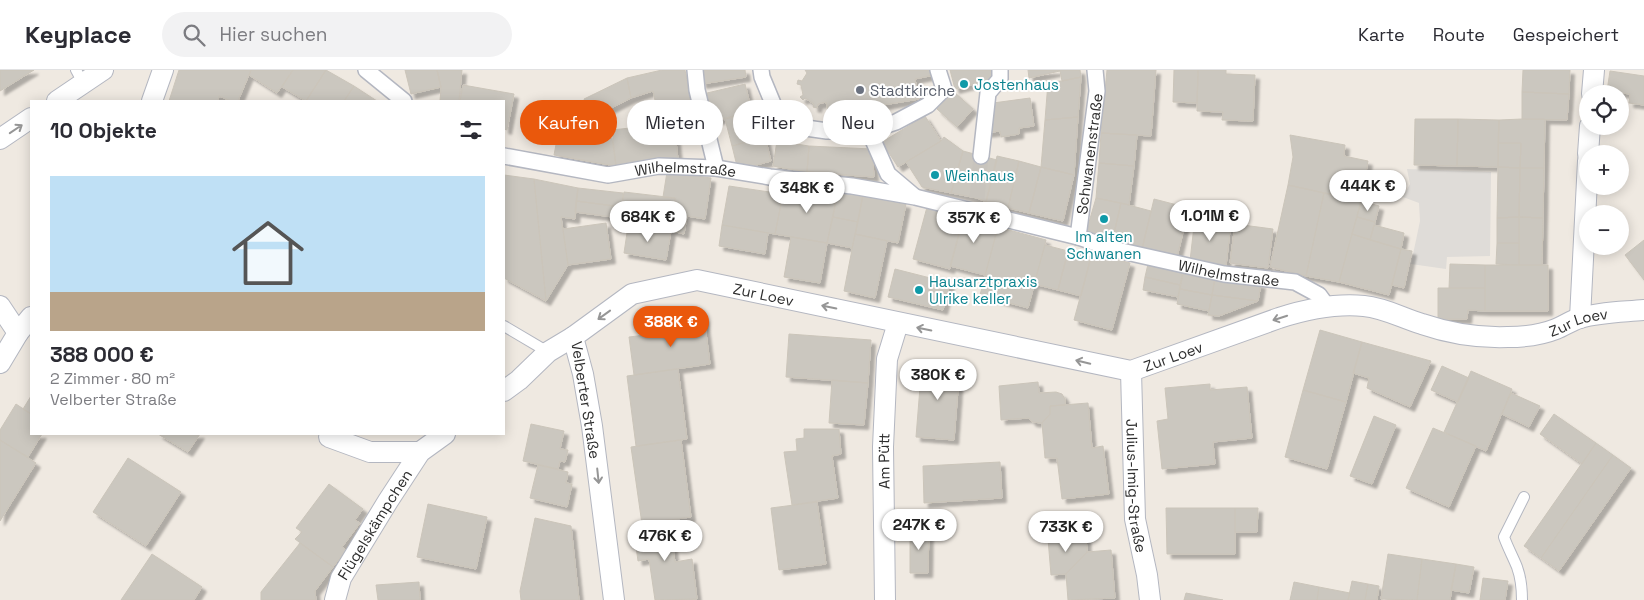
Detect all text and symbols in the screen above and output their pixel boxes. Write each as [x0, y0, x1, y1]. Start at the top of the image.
search box [162, 12, 512, 57]
text: Keyplace [25, 19, 132, 50]
icon: search [180, 21, 208, 49]
text: Hier suchen [220, 22, 328, 47]
text: Karte [1358, 23, 1405, 46]
text: Route [1433, 23, 1485, 46]
text: Gespeichert [1513, 23, 1619, 46]
place label: Jostenhaus [974, 75, 1059, 94]
marker: Jostenhaus [958, 78, 970, 90]
place label: Stadtkirche [870, 81, 955, 100]
marker: Stadtkirche [854, 84, 866, 96]
map controls [1579, 85, 1629, 255]
button: locate [1579, 85, 1629, 135]
street label: Schwanenstraße [1072, 92, 1106, 215]
chip: Kaufen [520, 100, 617, 145]
chip: Mieten [627, 100, 723, 145]
chip: Filter [733, 100, 813, 145]
chip: Neu [823, 100, 893, 145]
icon: filters [457, 116, 485, 144]
text: 10 Objekte [50, 117, 157, 144]
one-way arrow [8, 123, 22, 133]
button: + [1579, 145, 1629, 195]
street label: Wilhelmstraße [633, 156, 738, 181]
place label: Weinhaus [945, 166, 1014, 185]
marker: Weinhaus [929, 169, 941, 181]
pin: 444K € [1327, 170, 1409, 212]
pin: 348K € [766, 172, 848, 214]
text: 444K € [1340, 175, 1396, 196]
text: 348K € [780, 177, 834, 198]
pin: 684K € [607, 200, 689, 243]
pin: 1.01M € [1164, 200, 1256, 242]
pin: 357K € [933, 202, 1015, 244]
text: 1.01M € [1181, 205, 1239, 226]
button: − [1579, 205, 1629, 255]
text: 684K € [621, 206, 675, 227]
text: 357K € [948, 207, 1000, 228]
icon: home [223, 208, 313, 298]
marker: Im alten Schwanen [1098, 213, 1110, 225]
place label: Im alten Schwanen [1066, 227, 1142, 263]
street label: Wilhelmstraße [1177, 255, 1281, 290]
place label: Hausarztpraxis Ulrike keller [929, 272, 1038, 308]
street label: Zur Loev [732, 278, 796, 310]
marker: Hausarztpraxis Ulrike keller [913, 284, 925, 296]
one-way arrow [821, 302, 837, 312]
street label: Zur Loev [1546, 303, 1609, 340]
pin: 388K € [630, 306, 712, 348]
one-way arrow [597, 310, 611, 320]
text: 388K € [644, 311, 698, 332]
one-way arrow [1273, 314, 1289, 323]
one-way arrow [916, 324, 932, 333]
street label: Zur Loev [1141, 337, 1205, 375]
street label: Velberter Straße [567, 340, 605, 460]
text: 388 000 € [50, 341, 154, 368]
one-way arrow [1075, 356, 1091, 366]
pin: 380K € [897, 358, 979, 401]
text: 380K € [911, 364, 965, 385]
text: 2 Zimmer · 80 m² [50, 368, 175, 389]
text: Velberter Straße [50, 389, 177, 410]
street label: Julius-Imig-Straße [1123, 419, 1151, 554]
street label: Am Pütt [873, 432, 893, 489]
street label: Flügelskämpchen [333, 465, 416, 583]
one-way arrow [593, 468, 603, 484]
pin: 247K € [878, 508, 960, 551]
pin: 733K € [1025, 510, 1107, 553]
text: 247K € [893, 514, 945, 535]
text: 733K € [1039, 516, 1093, 537]
pin: 476K € [624, 520, 706, 562]
text: 476K € [638, 525, 692, 546]

